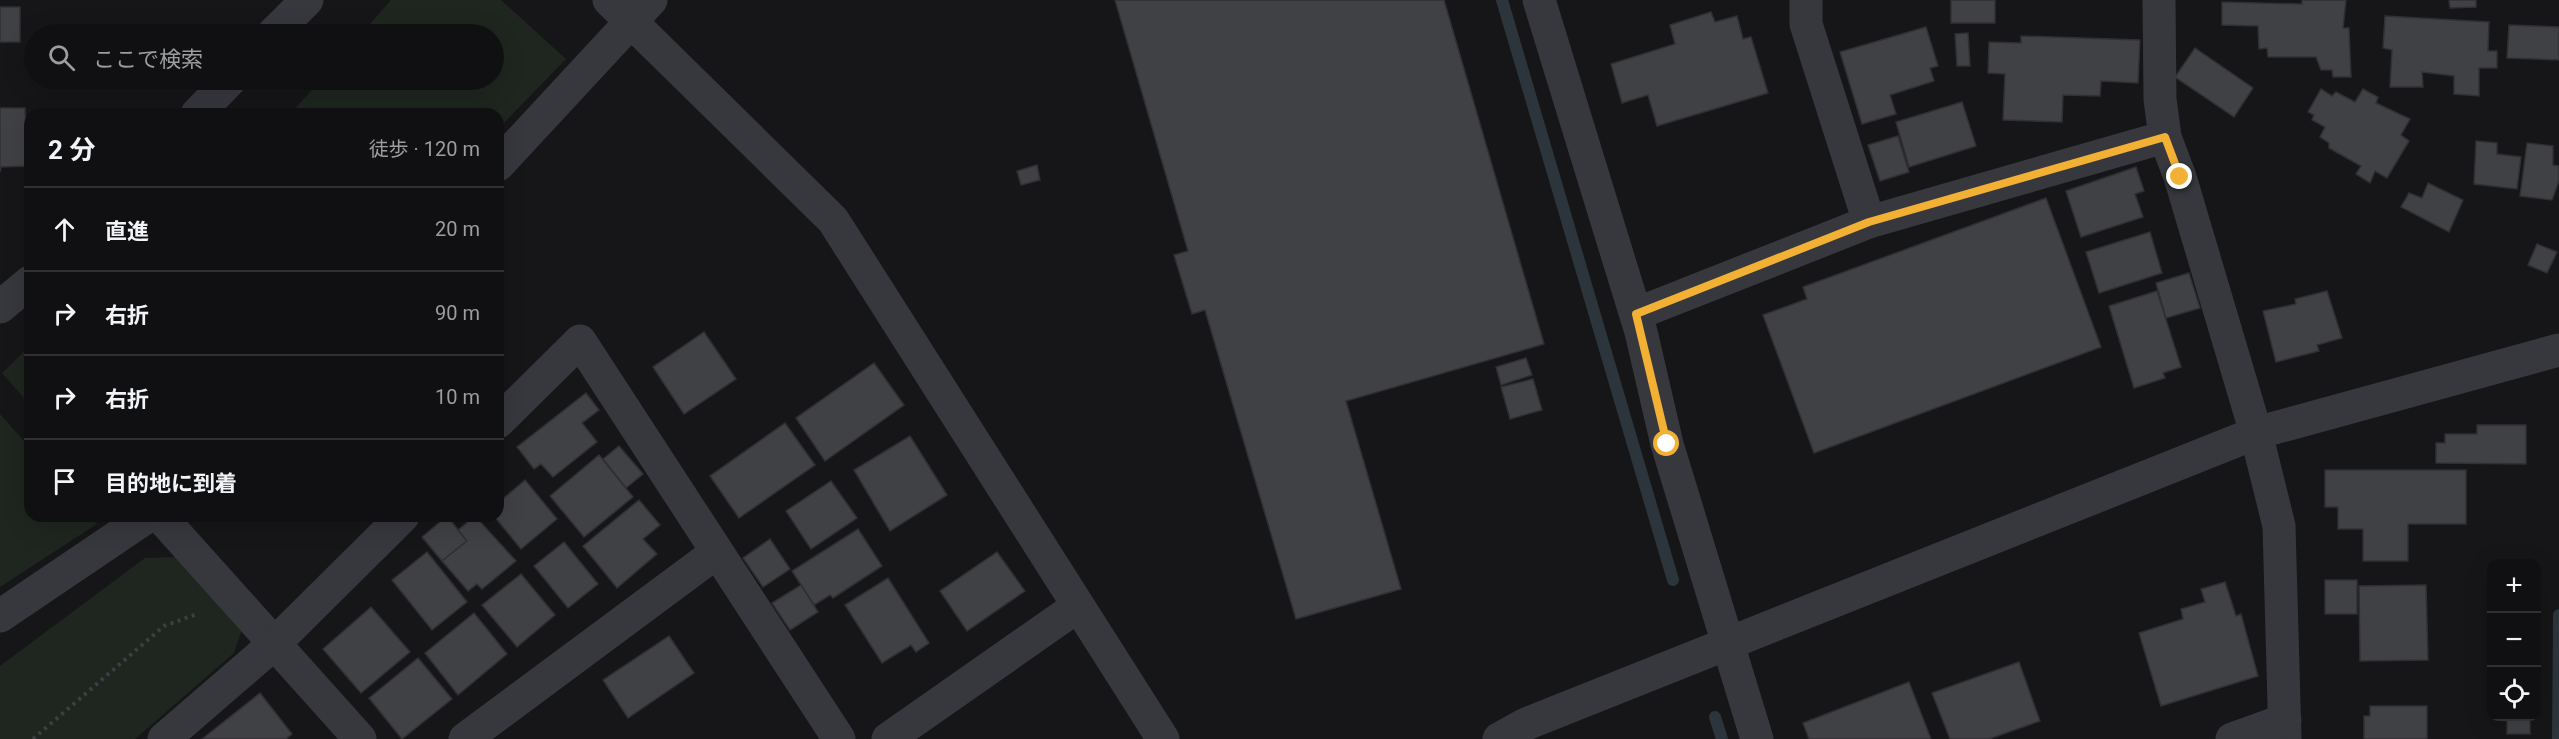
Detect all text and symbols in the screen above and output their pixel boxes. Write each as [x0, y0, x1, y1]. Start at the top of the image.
search box [24, 24, 504, 90]
icon: search [45, 41, 78, 74]
text: ここで検索 [93, 47, 203, 72]
text: 2 分 [48, 135, 95, 165]
text: 徒歩 · 120 m [369, 137, 480, 161]
route end [2166, 163, 2192, 189]
icon: ahead [48, 213, 81, 246]
text: 20 m [435, 217, 480, 241]
text: 直進 [105, 219, 149, 244]
icon: right [48, 297, 81, 330]
text: 90 m [435, 301, 480, 325]
text: 右折 [105, 303, 149, 328]
icon: right [48, 381, 81, 414]
text: 10 m [435, 385, 480, 409]
text: 右折 [105, 387, 149, 412]
route start [1653, 430, 1679, 456]
icon: arrive [48, 465, 81, 498]
text: 目的地に到着 [105, 471, 237, 496]
map controls [2487, 559, 2541, 721]
button: + [2487, 559, 2541, 613]
button: − [2487, 613, 2541, 667]
button: locate [2487, 667, 2541, 721]

